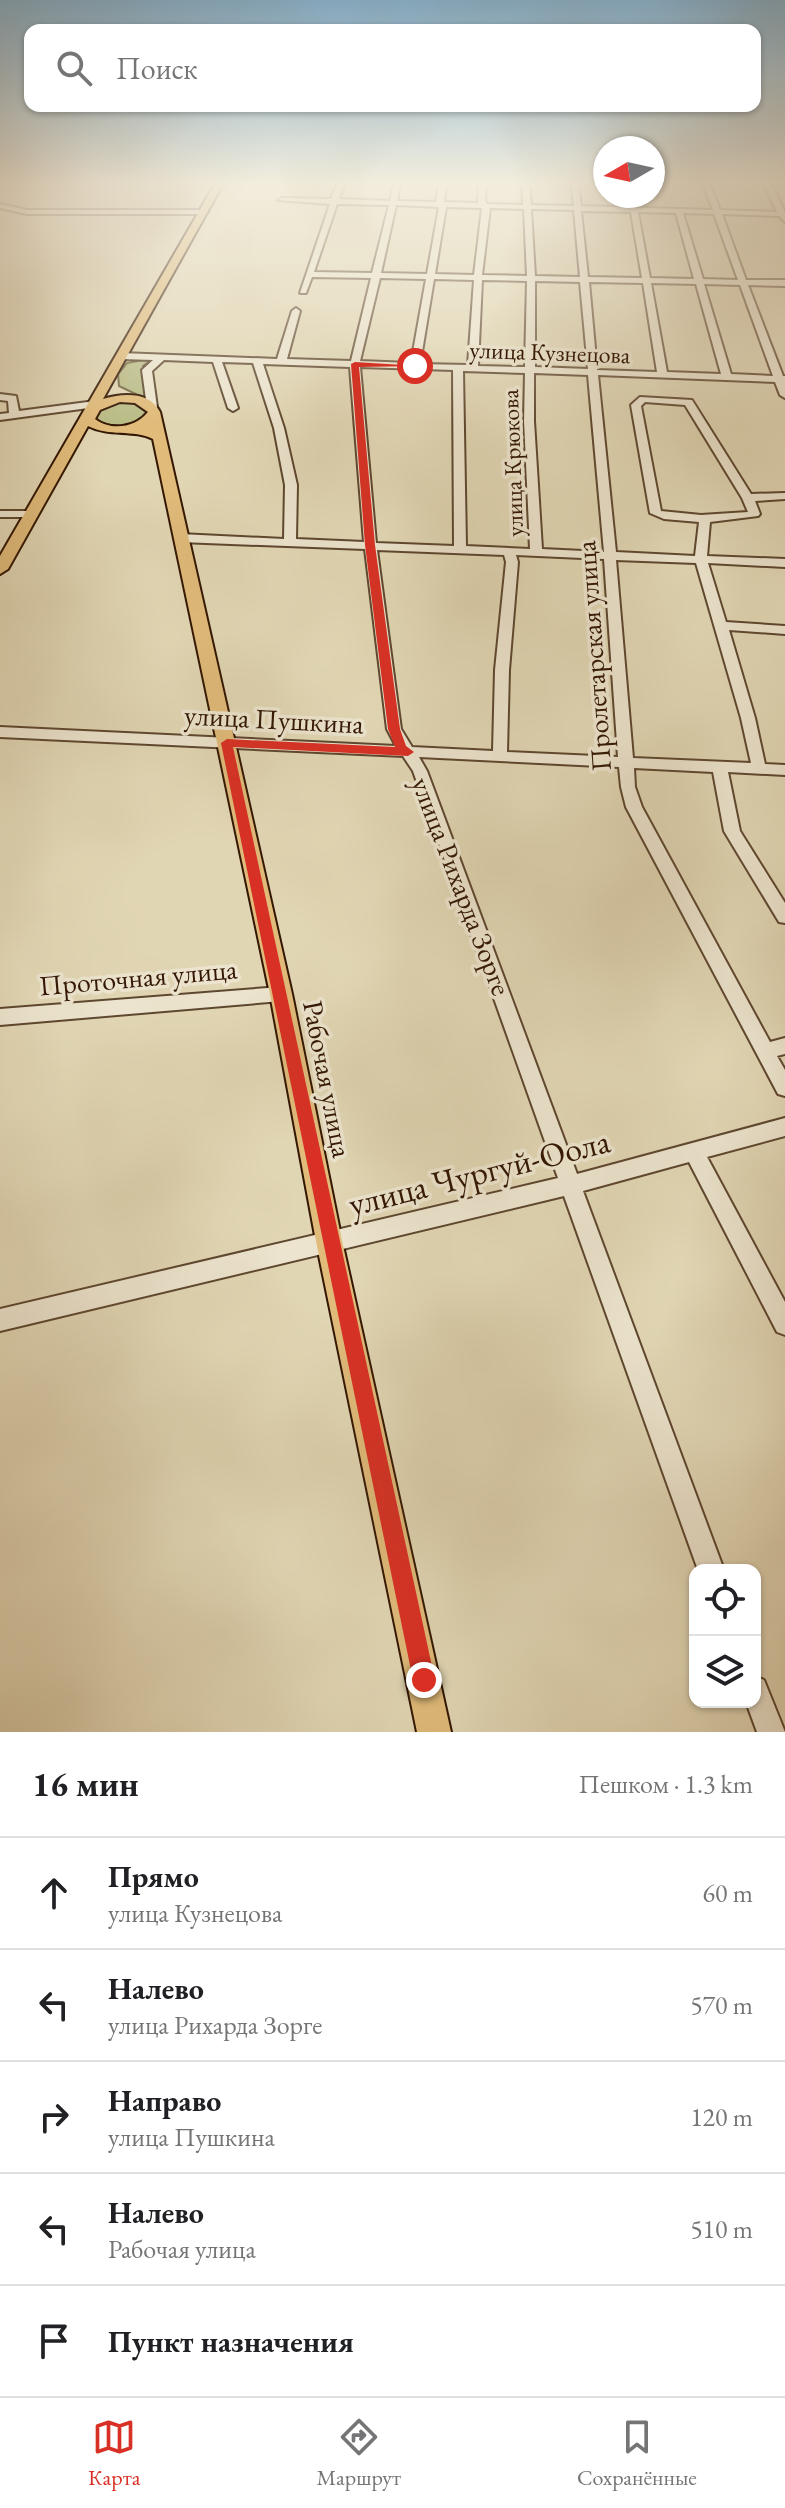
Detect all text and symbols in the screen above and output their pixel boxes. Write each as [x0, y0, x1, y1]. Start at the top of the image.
search box [24, 24, 761, 112]
icon: search [52, 46, 96, 90]
text: Поиск [116, 49, 198, 88]
north arrow [593, 136, 665, 208]
street label: улица Кузнецова [469, 334, 631, 370]
route start [397, 348, 433, 384]
street label: улица Крюкова [494, 388, 530, 537]
street label: Пролетарская улица [567, 539, 619, 773]
street label: улица Пушкина [183, 696, 366, 742]
street label: улица Рихарда Зорге [404, 772, 520, 1000]
street label: Проточная улица [37, 950, 239, 1004]
street label: Рабочая улица [295, 997, 361, 1161]
street label: улица Чургуй-Оола [344, 1118, 615, 1226]
map controls [689, 1564, 761, 1708]
button: locate [689, 1564, 761, 1636]
button: layers [689, 1636, 761, 1708]
route end [406, 1662, 442, 1698]
text: 16 мин [32, 1762, 139, 1806]
text: Пешком · 1.3 km [578, 1767, 753, 1801]
text: Прямо [108, 1857, 199, 1896]
icon: ahead [32, 1871, 76, 1915]
text: 60 m [703, 1876, 753, 1910]
text: улица Кузнецова [108, 1896, 282, 1930]
text: Налево [108, 1969, 204, 2008]
icon: left [32, 1983, 76, 2027]
text: 570 m [690, 1988, 753, 2022]
text: улица Рихарда Зорге [108, 2008, 322, 2042]
text: Направо [108, 2081, 221, 2120]
icon: right [32, 2095, 76, 2139]
text: 120 m [690, 2100, 753, 2134]
text: улица Пушкина [108, 2120, 275, 2154]
text: Налево [108, 2193, 204, 2232]
icon: left [32, 2207, 76, 2251]
text: 510 m [690, 2212, 753, 2246]
text: Рабочая улица [108, 2232, 256, 2266]
icon: arrive [32, 2319, 76, 2363]
text: Пункт назначения [108, 2322, 354, 2361]
tab: Карта [88, 2415, 141, 2492]
tab: Маршрут [317, 2415, 401, 2492]
tab: Сохранённые [577, 2415, 697, 2492]

